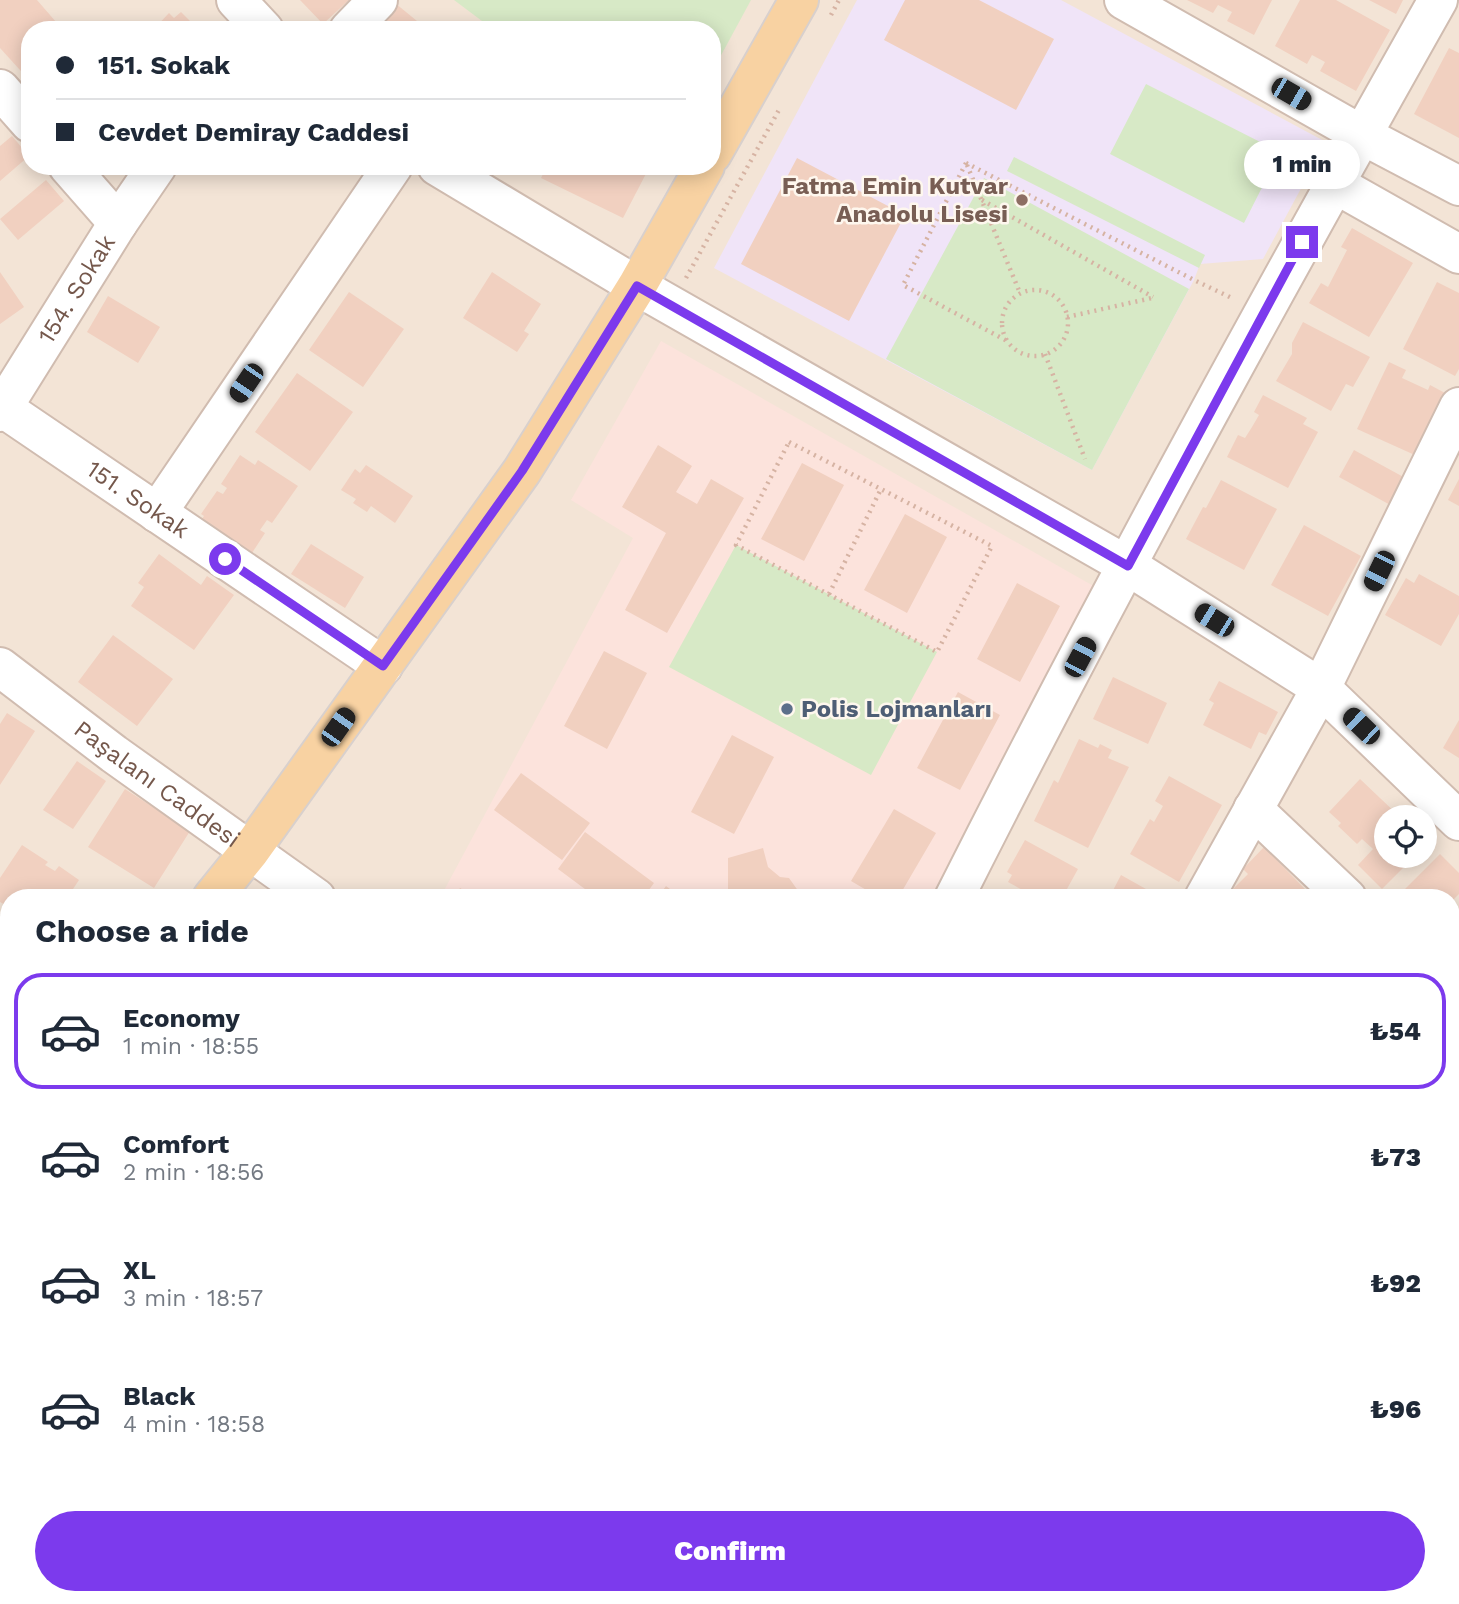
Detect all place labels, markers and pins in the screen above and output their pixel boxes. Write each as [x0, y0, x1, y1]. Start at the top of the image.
place label: Fatma Emin Kutvar Anadolu Lisesi [782, 172, 1009, 228]
marker: Fatma Emin Kutvar Anadolu Lisesi [1014, 192, 1030, 208]
place label: Polis Lojmanları [801, 695, 992, 723]
marker: Polis Lojmanları [779, 701, 795, 717]

